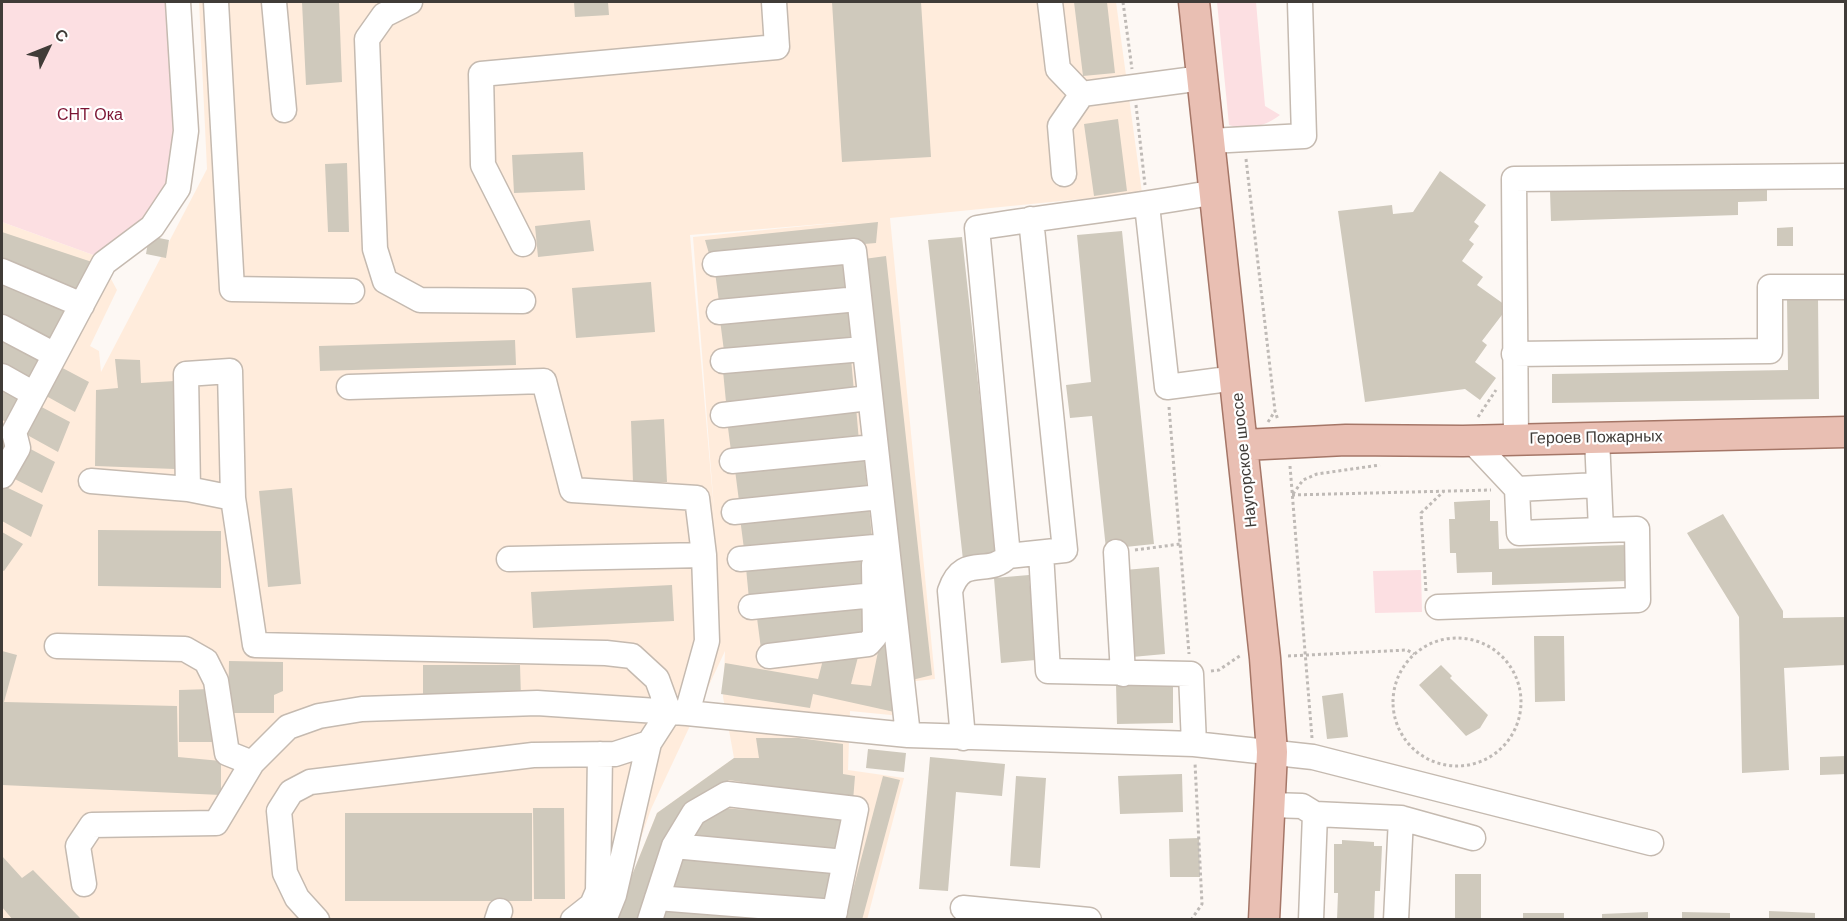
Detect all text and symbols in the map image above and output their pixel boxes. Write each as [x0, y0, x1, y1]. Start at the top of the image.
north arrow [18, 18, 78, 78]
text: С [51, 25, 72, 45]
park label: СНТ Ока [57, 106, 123, 126]
street label: Наугорское шоссе [1228, 392, 1262, 528]
street label: Героев Пожарных [1529, 427, 1663, 449]

